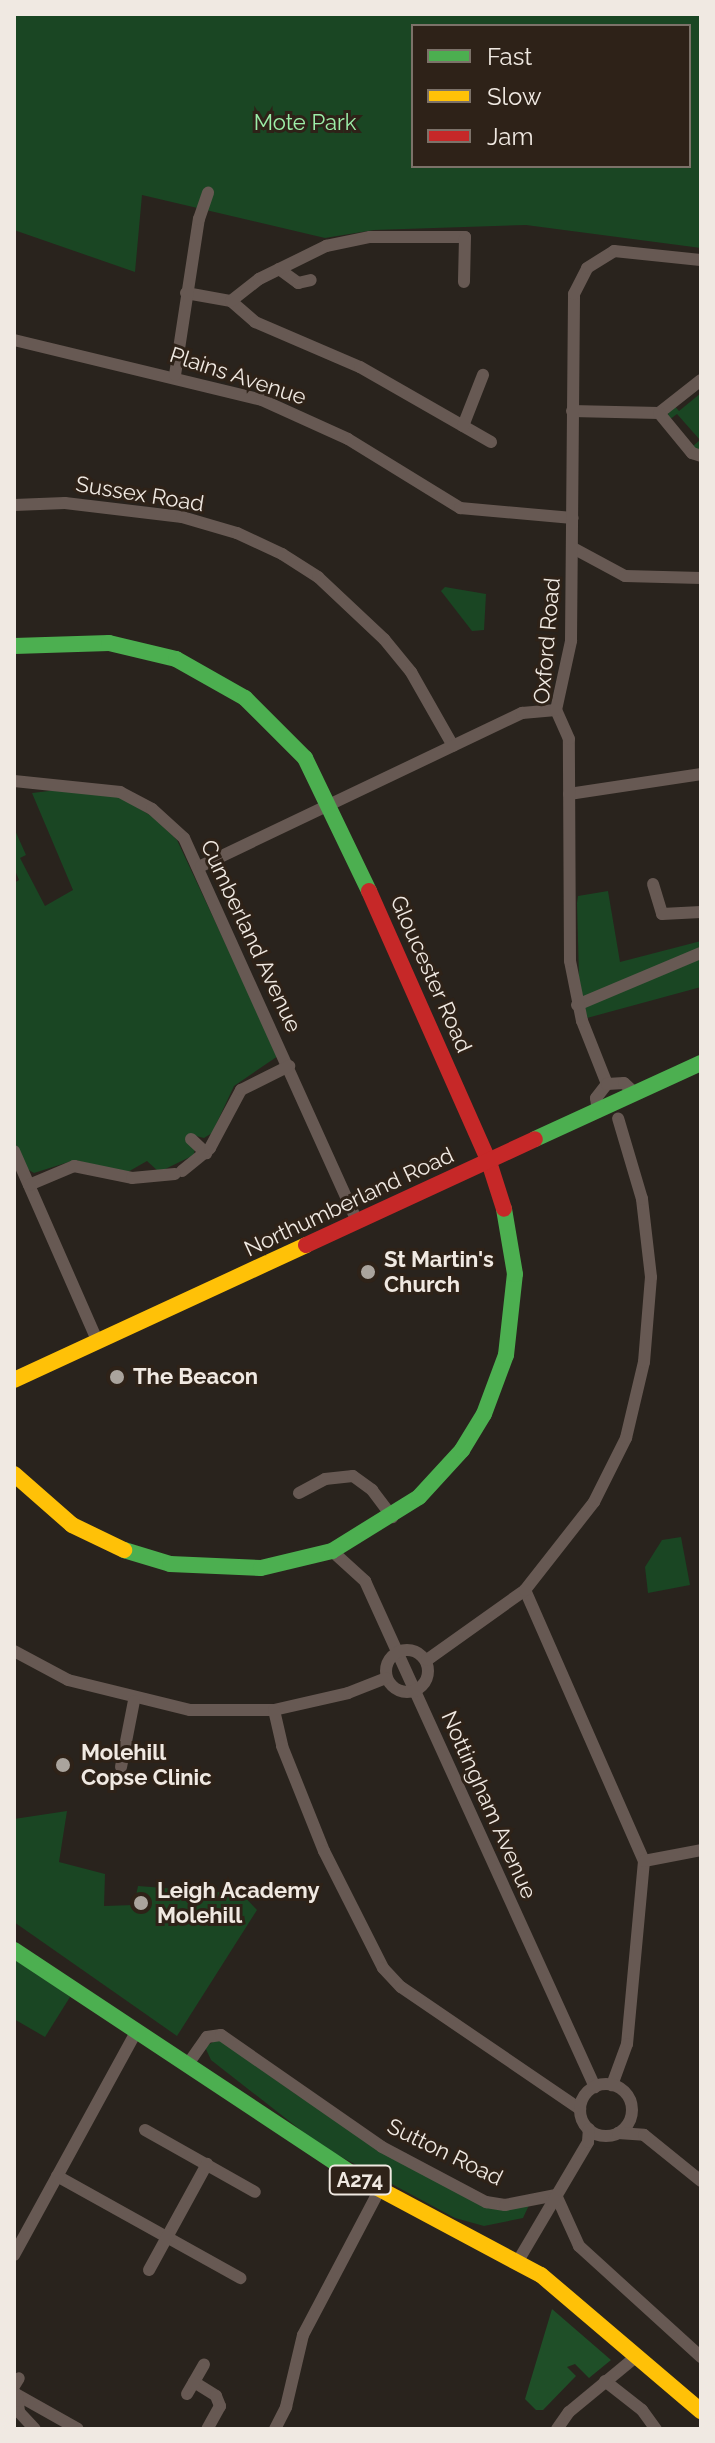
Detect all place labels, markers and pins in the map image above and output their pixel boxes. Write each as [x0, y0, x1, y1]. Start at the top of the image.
place label: St Martin's Church [384, 1246, 494, 1298]
marker: St Martin's Church [359, 1263, 377, 1281]
place label: The Beacon [133, 1364, 258, 1390]
marker: The Beacon [108, 1368, 126, 1386]
place label: Molehill Copse Clinic [81, 1739, 212, 1790]
marker: Molehill Copse Clinic [52, 1754, 74, 1776]
place label: Leigh Academy Molehill [157, 1877, 320, 1928]
marker: Leigh Academy Molehill [132, 1894, 150, 1912]

